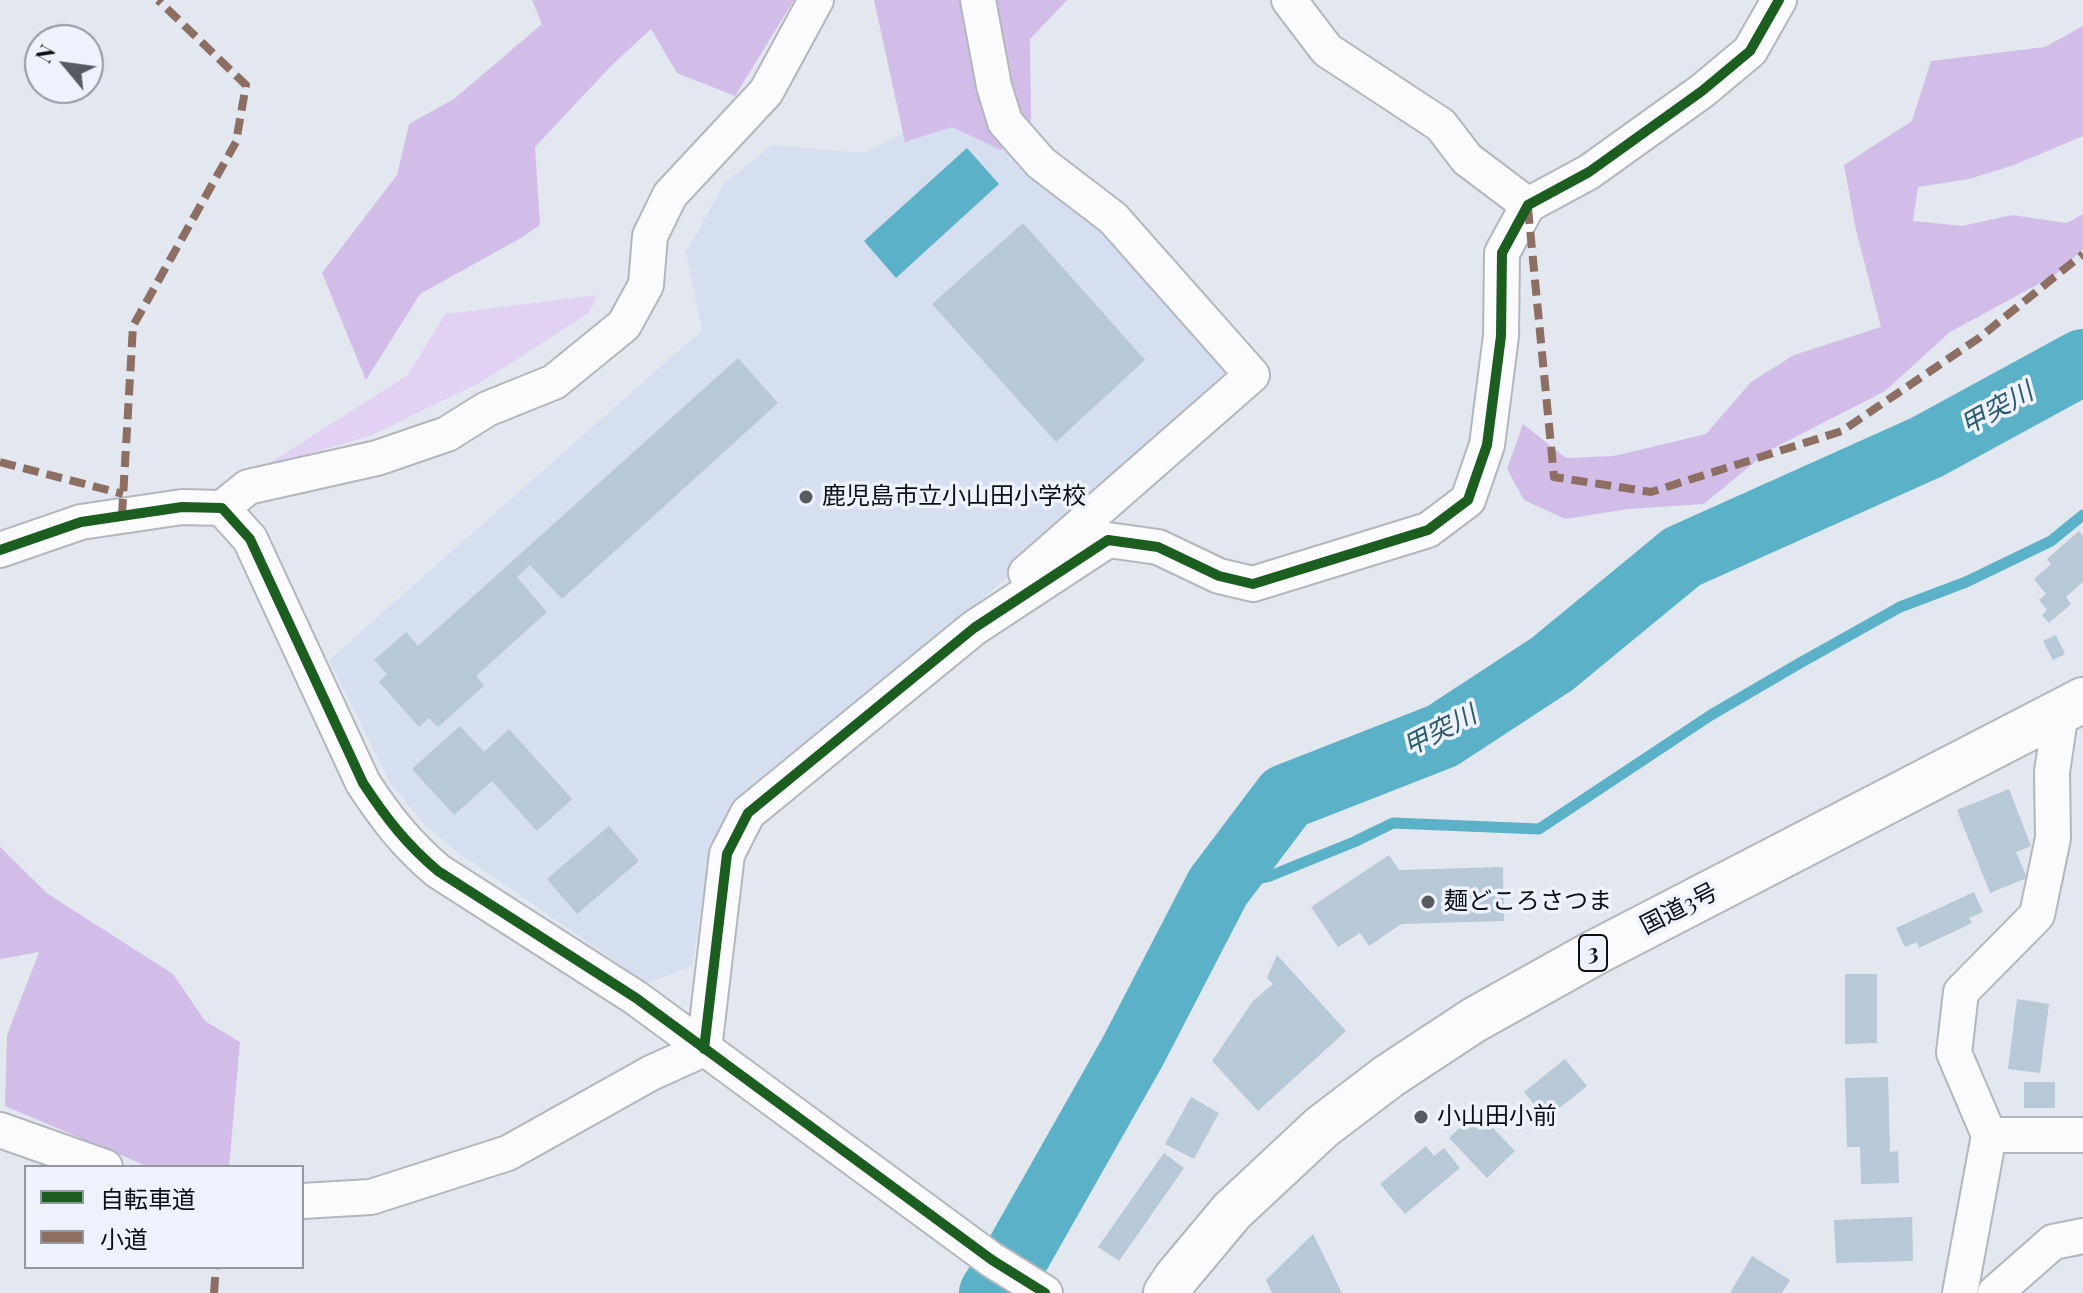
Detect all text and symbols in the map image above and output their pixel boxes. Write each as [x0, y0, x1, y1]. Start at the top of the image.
north arrow [24, 24, 104, 104]
text: N [28, 39, 62, 68]
water label: 甲突川 [1955, 376, 2039, 442]
place label: 鹿児島市立小山田小学校 [822, 483, 1086, 511]
marker: 鹿児島市立小山田小学校 [797, 488, 815, 506]
water label: 甲突川 [1398, 699, 1482, 763]
street label: 国道3号 [1636, 877, 1722, 941]
place label: 麺どころさつま [1444, 888, 1612, 916]
marker: 麺どころさつま [1419, 893, 1437, 911]
road number: 3 [1579, 935, 1607, 971]
place label: 小山田小前 [1437, 1103, 1557, 1131]
marker: 小山田小前 [1412, 1108, 1430, 1126]
legend [24, 1165, 304, 1269]
text: 自転車道 [100, 1182, 196, 1214]
text: 小道 [100, 1222, 148, 1254]

